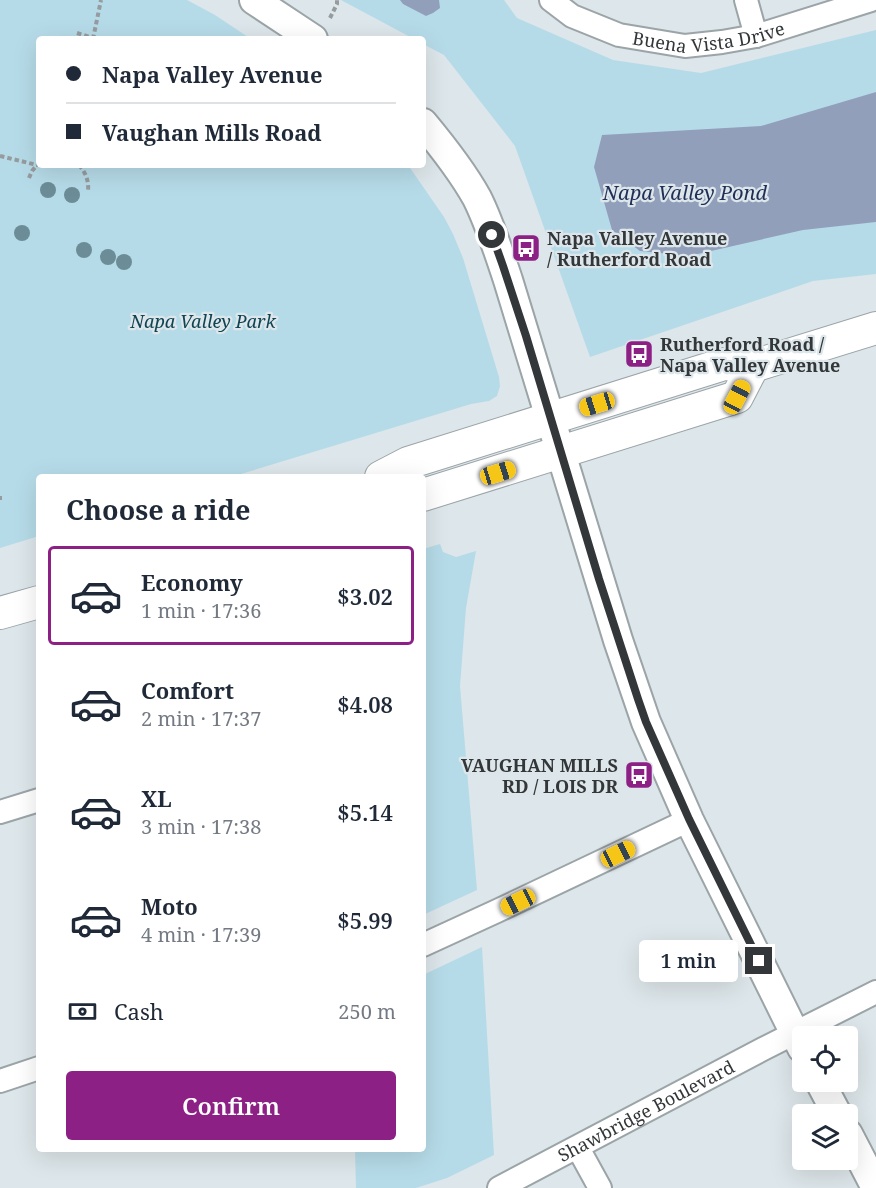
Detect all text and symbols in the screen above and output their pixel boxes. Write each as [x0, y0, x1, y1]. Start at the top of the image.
street label: Buena Vista Drive [631, 16, 787, 58]
text: Napa Valley Avenue [102, 59, 323, 89]
text: Vaughan Mills Road [102, 117, 322, 147]
water label: Napa Valley Pond [602, 179, 768, 206]
route start [478, 221, 505, 248]
place label: Napa Valley Avenue / Rutherford Road [547, 226, 727, 271]
bus stop icon: Napa Valley Avenue / Rutherford Road [510, 232, 542, 264]
park label: Napa Valley Park [129, 309, 276, 333]
place label: Rutherford Road / Napa Valley Avenue [660, 332, 840, 377]
bus stop icon: Rutherford Road / Napa Valley Avenue [623, 338, 655, 370]
car [721, 377, 753, 417]
car [577, 390, 617, 418]
car [478, 459, 518, 487]
text: Choose a ride [66, 491, 251, 528]
text: Economy [141, 567, 243, 597]
icon: car [69, 569, 123, 623]
text: $3.02 [337, 581, 393, 611]
text: 1 min · 17:36 [141, 597, 261, 624]
text: Comfort [141, 675, 234, 705]
icon: car [69, 677, 123, 731]
text: $4.08 [337, 689, 393, 719]
text: 2 min · 17:37 [141, 705, 261, 732]
place label: VAUGHAN MILLS RD / LOIS DR [461, 753, 618, 798]
bus stop icon: VAUGHAN MILLS RD / LOIS DR [623, 759, 655, 791]
text: XL [141, 783, 172, 813]
icon: car [69, 785, 123, 839]
text: $5.14 [337, 797, 393, 827]
text: 3 min · 17:38 [141, 813, 261, 840]
car [598, 838, 638, 870]
car [498, 886, 538, 918]
text: Moto [141, 891, 198, 921]
icon: car [69, 893, 123, 947]
text: $5.99 [337, 905, 393, 935]
text: 4 min · 17:39 [141, 921, 261, 948]
callout: 1 min [639, 940, 738, 982]
text: 1 min [661, 947, 716, 974]
route end [745, 947, 772, 974]
icon: cash [66, 995, 99, 1028]
text: Cash [114, 996, 164, 1026]
text: 250 m [338, 998, 396, 1025]
map controls [792, 1026, 858, 1170]
button: locate [792, 1026, 858, 1092]
street label: Shawbridge Boulevard [553, 1054, 738, 1167]
button: Confirm [66, 1071, 396, 1140]
button: layers [792, 1104, 858, 1170]

